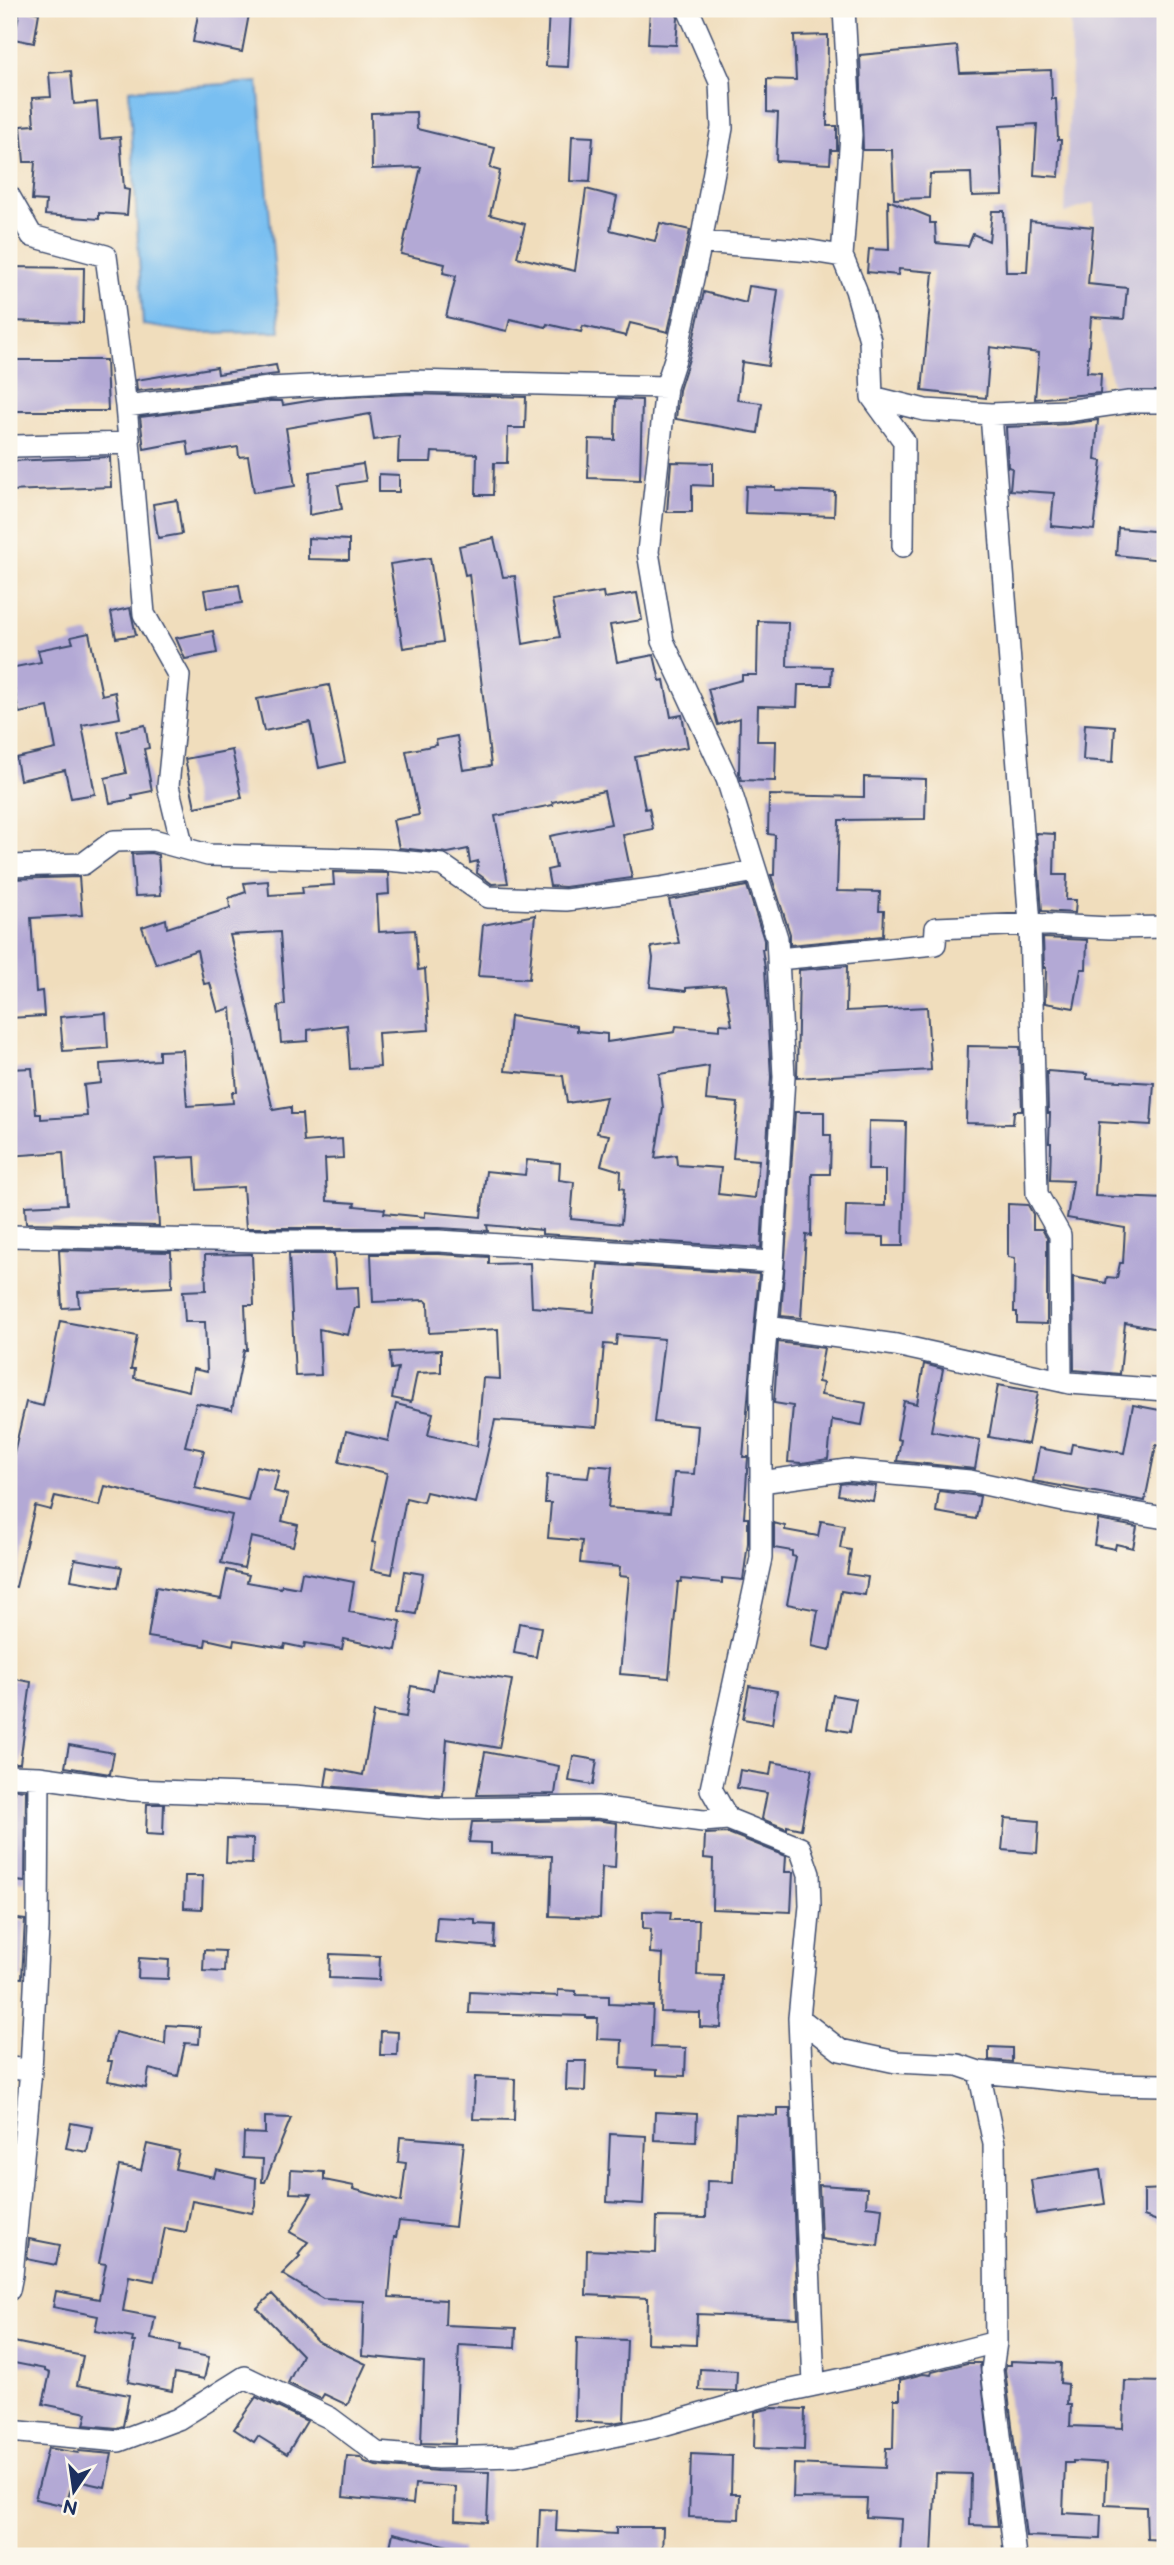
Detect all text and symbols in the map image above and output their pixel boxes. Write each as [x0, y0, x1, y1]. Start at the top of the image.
north arrow [38, 2456, 108, 2526]
text: N [61, 2493, 80, 2519]

